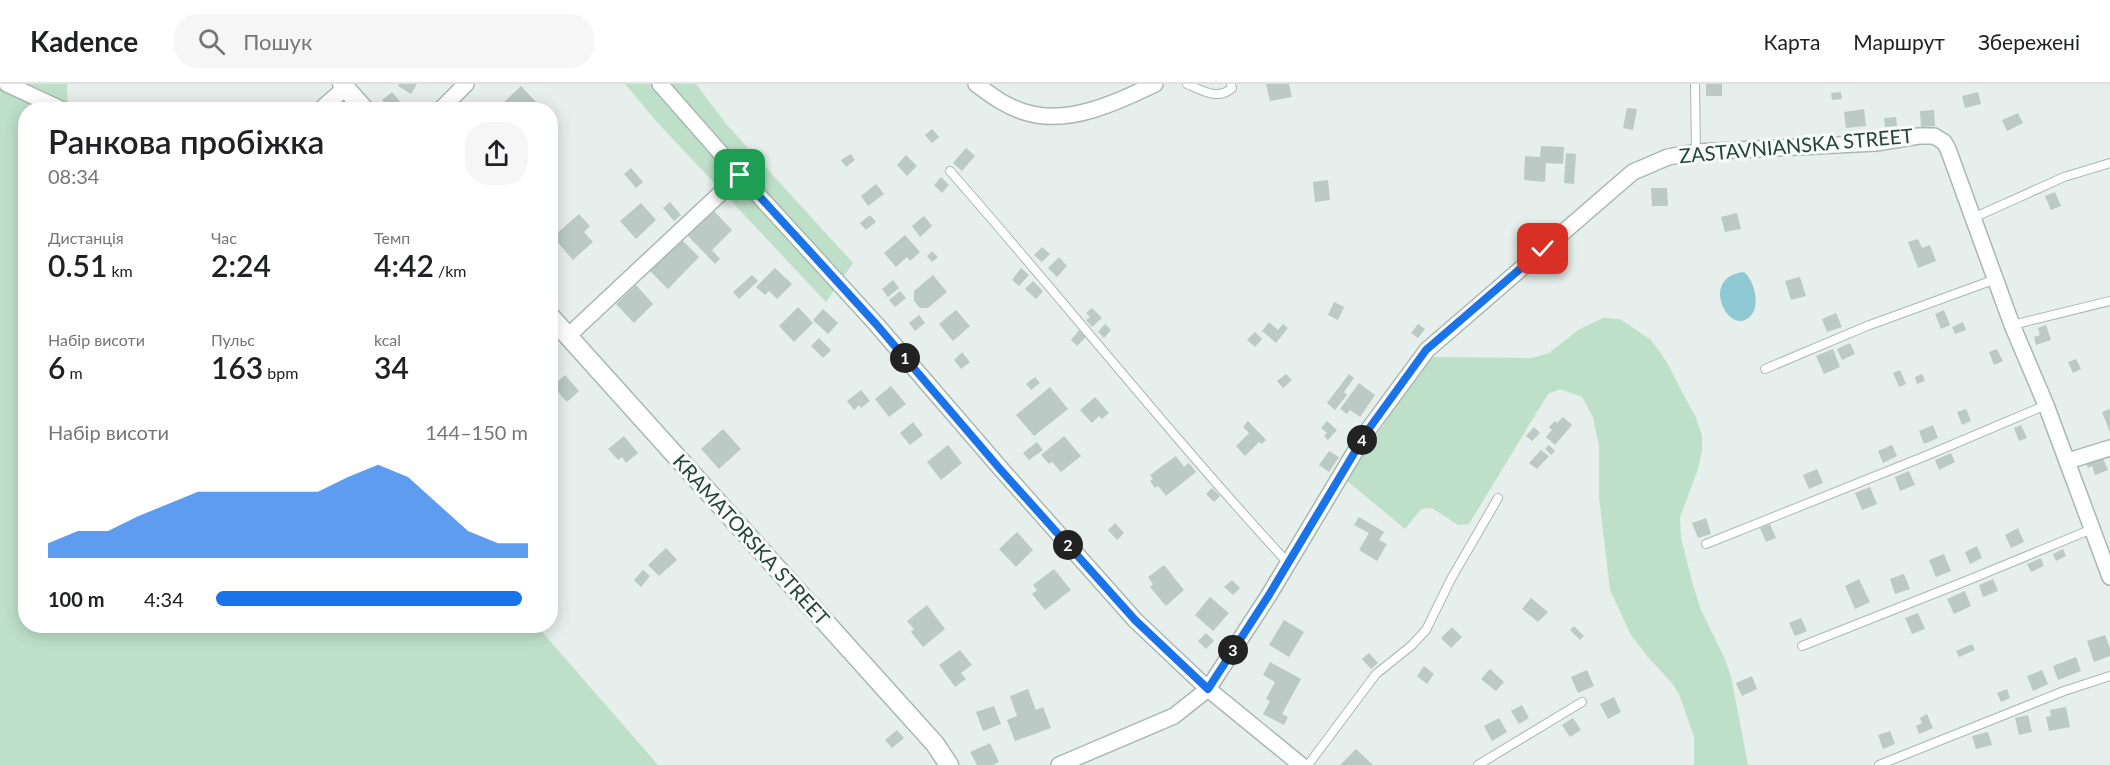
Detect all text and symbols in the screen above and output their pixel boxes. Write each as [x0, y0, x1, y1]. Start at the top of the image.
search box [174, 14, 594, 68]
text: Kadence [30, 24, 138, 58]
icon: search [195, 25, 228, 58]
text: Пошук [243, 28, 312, 55]
text: Карта [1764, 29, 1820, 54]
text: Маршрут [1853, 29, 1945, 54]
text: Збережені [1978, 29, 2080, 54]
text: Ранкова пробіжка [48, 121, 324, 161]
button: share [465, 122, 528, 185]
street label: ZASTAVNIANSKA STREET [1678, 123, 1914, 167]
pin [714, 149, 765, 200]
icon: arrive [723, 158, 756, 191]
text: 08:34 [48, 164, 99, 188]
pin [1517, 223, 1568, 274]
text: Дистанція [48, 228, 124, 247]
text: Час [211, 228, 237, 247]
text: Темп [374, 228, 410, 247]
icon: check [1526, 232, 1559, 265]
text: 0.51 [48, 247, 107, 283]
text: 2:24 [211, 247, 271, 283]
text: 4:42 [374, 247, 434, 283]
text: km [107, 261, 133, 280]
text: /km [434, 261, 466, 280]
text: Набір висоти [48, 330, 145, 349]
text: Пульс [211, 330, 255, 349]
text: kcal [374, 330, 401, 349]
pin: 1 [890, 343, 920, 373]
text: 1 [900, 348, 910, 367]
text: 6 [48, 349, 65, 385]
text: 163 [211, 349, 263, 385]
text: 34 [374, 349, 409, 385]
text: m [65, 363, 83, 382]
text: bpm [263, 363, 298, 382]
text: Набір висоти [48, 420, 169, 444]
text: 144–150 m [425, 420, 528, 444]
pin: 4 [1347, 425, 1377, 455]
text: 4 [1357, 430, 1367, 449]
street label: KRAMATORSKA STREET [669, 449, 835, 630]
pin: 2 [1053, 530, 1083, 560]
text: 2 [1063, 535, 1073, 554]
text: 100 m [48, 587, 104, 611]
text: 4:34 [144, 587, 184, 611]
pin: 3 [1218, 635, 1248, 665]
text: 3 [1228, 640, 1238, 659]

